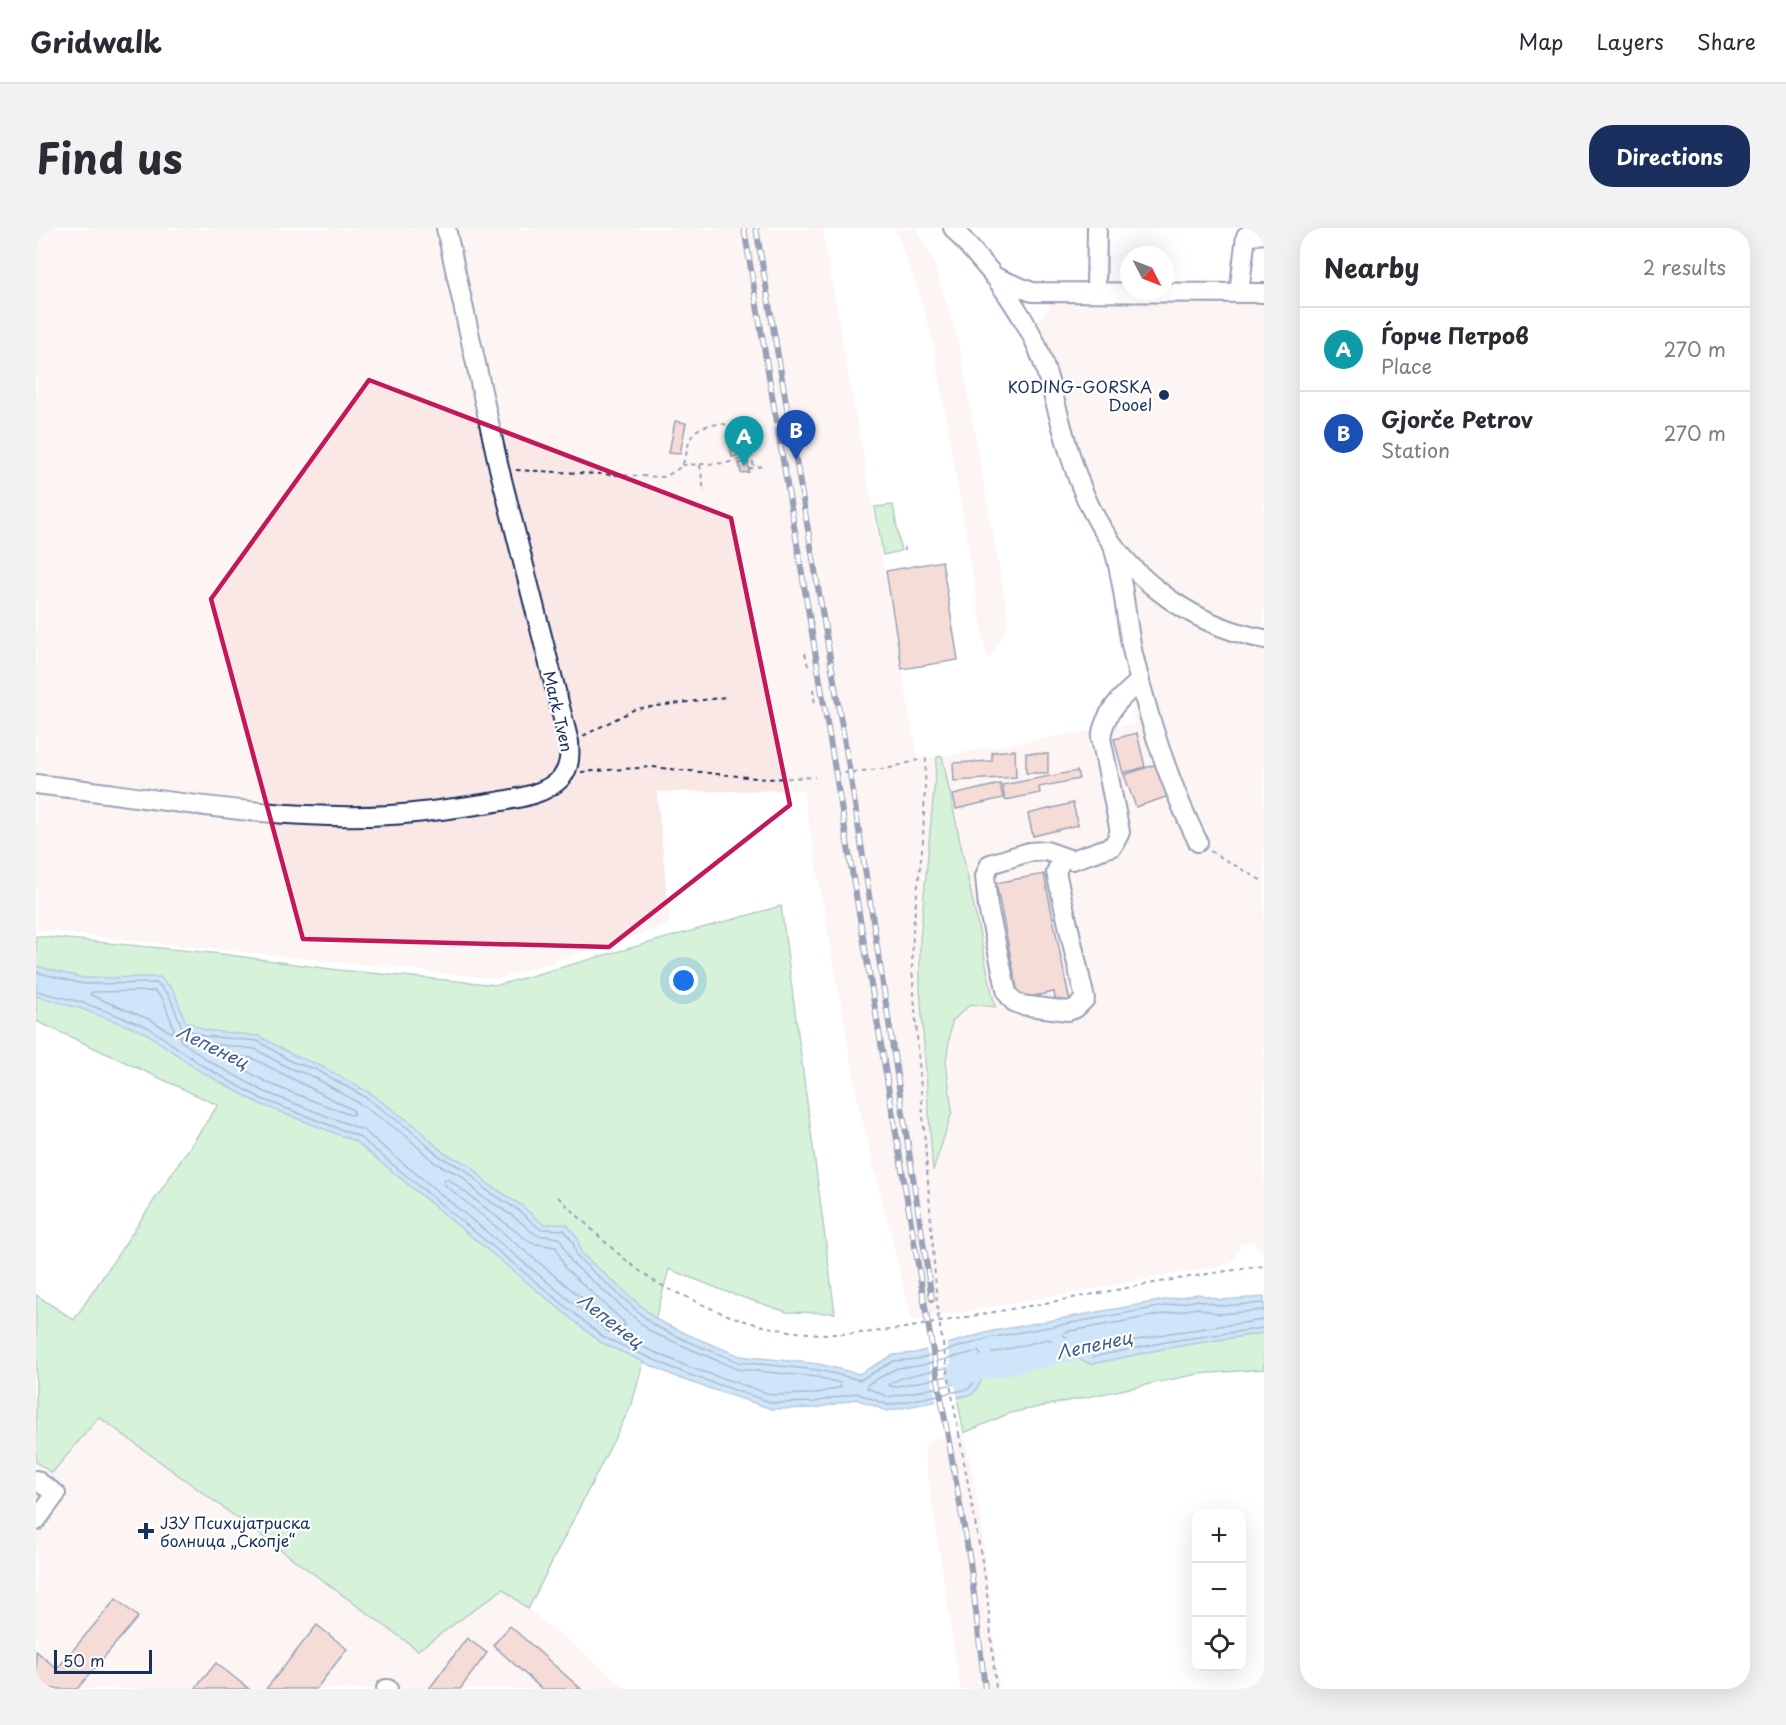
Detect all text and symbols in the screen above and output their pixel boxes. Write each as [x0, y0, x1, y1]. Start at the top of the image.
text: Gridwalk [30, 20, 162, 63]
text: Map [1519, 25, 1563, 57]
text: Layers [1596, 25, 1664, 57]
text: Share [1697, 25, 1756, 57]
text: Find us [36, 125, 183, 188]
button: Directions [1589, 125, 1750, 187]
north arrow [1120, 246, 1174, 300]
text: Nearby [1324, 248, 1419, 287]
text: 2 results [1643, 252, 1726, 282]
text: Ѓорче Петров [1381, 318, 1529, 351]
text: A [1336, 334, 1351, 364]
text: 270 m [1663, 334, 1726, 364]
text: Place [1381, 351, 1432, 381]
place label: KODING-GORSKA Dooel [1008, 374, 1152, 416]
marker: KODING-GORSKA Dooel [1157, 388, 1171, 402]
text: Gjorče Petrov [1381, 402, 1533, 435]
pin: B [776, 410, 816, 460]
pin: A [724, 416, 764, 466]
text: B [1337, 418, 1350, 448]
text: 270 m [1663, 418, 1726, 448]
text: Station [1381, 435, 1450, 465]
street label: Mark Tven [538, 668, 580, 754]
your location [669, 966, 698, 995]
water label: Лепенец [173, 1017, 254, 1075]
water label: Лепенец [572, 1286, 650, 1354]
water label: Лепенец [1054, 1323, 1135, 1365]
map controls [1192, 1509, 1246, 1671]
button: + [1192, 1509, 1246, 1563]
place label: ЈЗУ Психијатриска болница „Скопје“ [160, 1510, 310, 1552]
marker: ЈЗУ Психијатриска болница „Скопје“ [137, 1522, 155, 1540]
button: − [1192, 1563, 1246, 1617]
button: locate [1192, 1617, 1246, 1671]
scale bar [54, 1647, 152, 1674]
text: 50 m [63, 1648, 104, 1672]

